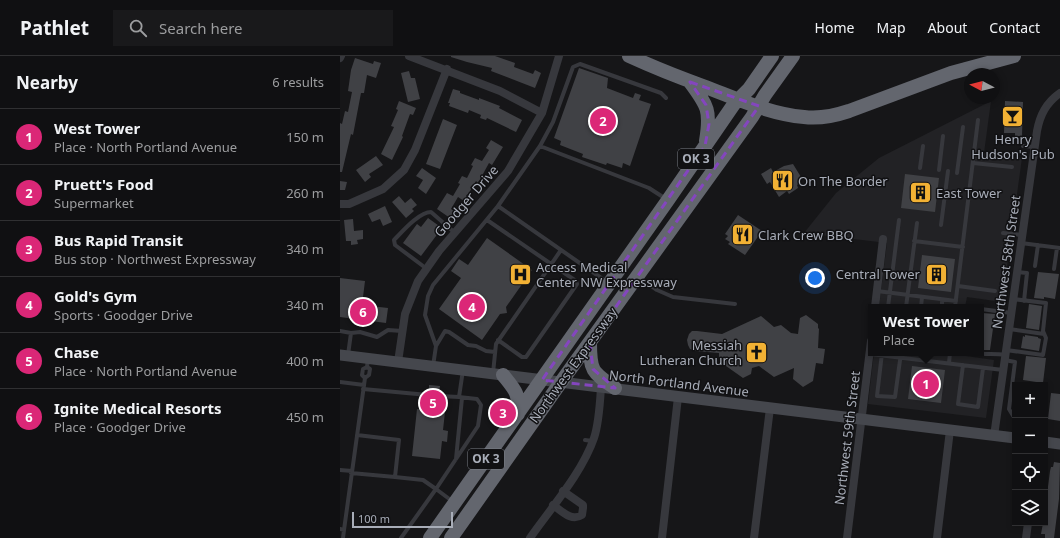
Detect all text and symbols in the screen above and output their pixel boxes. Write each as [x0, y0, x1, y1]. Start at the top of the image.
search box [113, 10, 393, 46]
text: Pathlet [20, 15, 89, 41]
icon: search [127, 17, 149, 39]
text: Search here [159, 18, 243, 38]
text: Home [815, 18, 854, 37]
text: Map [876, 18, 906, 37]
text: About [928, 18, 967, 37]
text: Contact [989, 18, 1040, 37]
north arrow [964, 68, 1000, 104]
text: Nearby [16, 71, 78, 94]
text: 6 results [272, 73, 324, 91]
bar icon: Henry Hudson's Pub [1000, 104, 1026, 130]
pin: 2 [590, 106, 616, 136]
text: West Tower [54, 118, 140, 138]
text: 1 [25, 128, 33, 146]
text: 150 m [286, 128, 324, 146]
place label: Henry Hudson's Pub [971, 130, 1055, 163]
text: Place · North Portland Avenue [54, 138, 237, 156]
road number: OK 3 [678, 149, 714, 169]
street label: Goodger Drive [430, 161, 502, 241]
restaurant icon: On The Border [769, 168, 795, 194]
place label: On The Border [798, 172, 888, 190]
text: Pruett's Food [54, 174, 153, 194]
building icon: East Tower [907, 180, 933, 206]
text: 2 [25, 184, 33, 202]
text: 260 m [286, 184, 324, 202]
place label: East Tower [936, 184, 1002, 202]
text: Supermarket [54, 194, 134, 212]
street label: Northwest 58th Street [988, 194, 1024, 330]
restaurant icon: Clark Crew BBQ [730, 222, 756, 248]
place label: Clark Crew BBQ [758, 226, 854, 244]
text: Bus Rapid Transit [54, 230, 183, 250]
text: 3 [25, 240, 33, 258]
text: 340 m [286, 240, 324, 258]
text: Bus stop · Northwest Expressway [54, 250, 256, 268]
place label: Access Medical Center NW Expressway [536, 258, 677, 291]
hospital icon: Access Medical Center NW Expressway [508, 261, 534, 287]
building icon: Central Tower [923, 261, 949, 287]
place label: Central Tower [836, 265, 921, 283]
your location [805, 268, 825, 288]
text: Gold's Gym [54, 286, 137, 306]
pin: 4 [459, 292, 485, 322]
text: 4 [25, 296, 33, 314]
text: 340 m [286, 296, 324, 314]
pin: 6 [350, 297, 376, 327]
street label: Northwest Expressway [525, 303, 621, 426]
popup [868, 304, 984, 356]
text: Sports · Goodger Drive [54, 306, 193, 324]
text: West Tower [883, 311, 969, 331]
text: Place [883, 331, 915, 349]
place label: Messiah Lutheran Church [640, 336, 742, 369]
church icon: Messiah Lutheran Church [744, 339, 770, 365]
text: Chase [54, 342, 99, 362]
text: 5 [25, 352, 33, 370]
text: 400 m [286, 352, 324, 370]
text: Place · North Portland Avenue [54, 362, 237, 380]
street label: North Portland Avenue [608, 365, 750, 401]
pin: 1 [913, 369, 939, 399]
street label: Northwest 59th Street [830, 370, 864, 506]
map controls [1012, 382, 1048, 526]
button: + [1012, 382, 1048, 418]
pin: 5 [420, 388, 446, 418]
text: Ignite Medical Resorts [54, 398, 222, 418]
pin: 3 [490, 398, 516, 428]
text: 6 [25, 408, 33, 426]
text: 450 m [286, 408, 324, 426]
text: Place · Goodger Drive [54, 418, 186, 436]
button: − [1012, 418, 1048, 454]
road number: OK 3 [468, 449, 504, 469]
button: locate [1012, 454, 1048, 490]
button: layers [1012, 490, 1048, 526]
scale bar [352, 510, 453, 529]
text: 100 m [358, 511, 390, 526]

